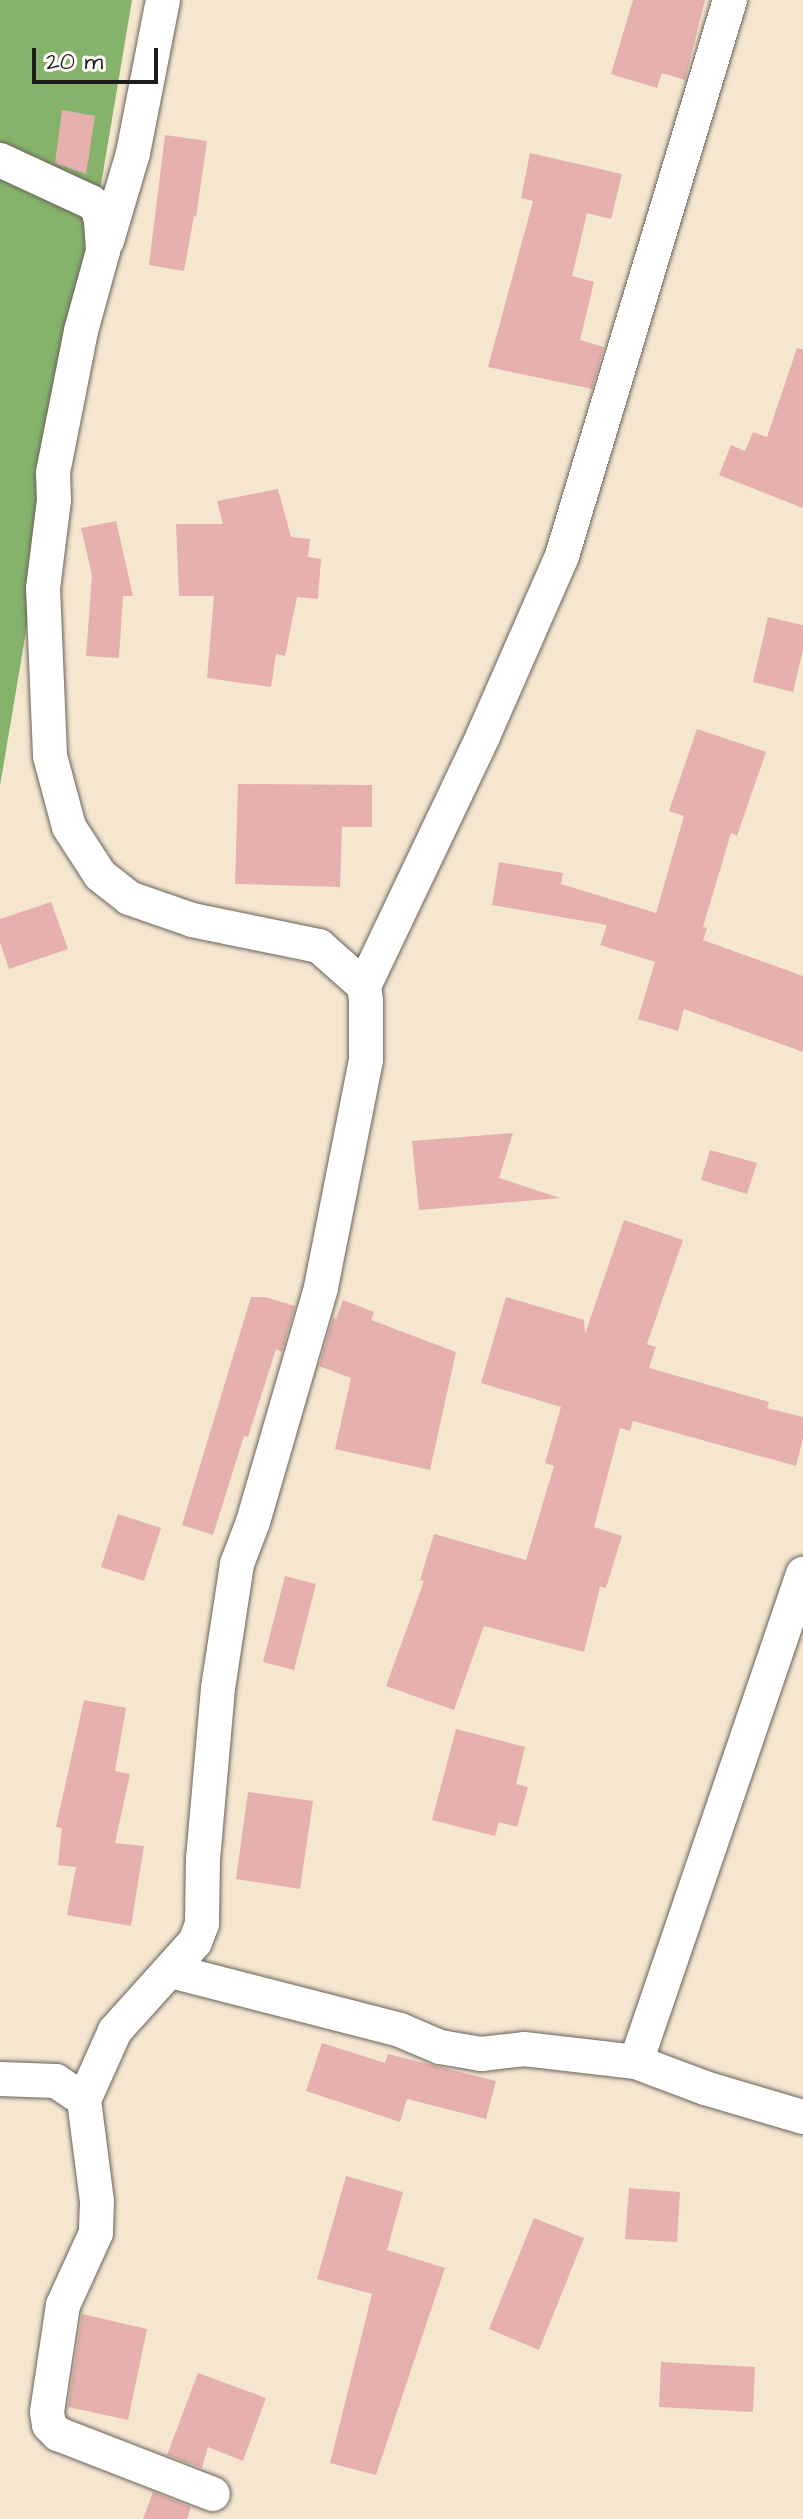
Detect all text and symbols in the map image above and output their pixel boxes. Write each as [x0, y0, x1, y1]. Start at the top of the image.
scale bar [36, 32, 162, 82]
text: 20 m [46, 45, 103, 79]

